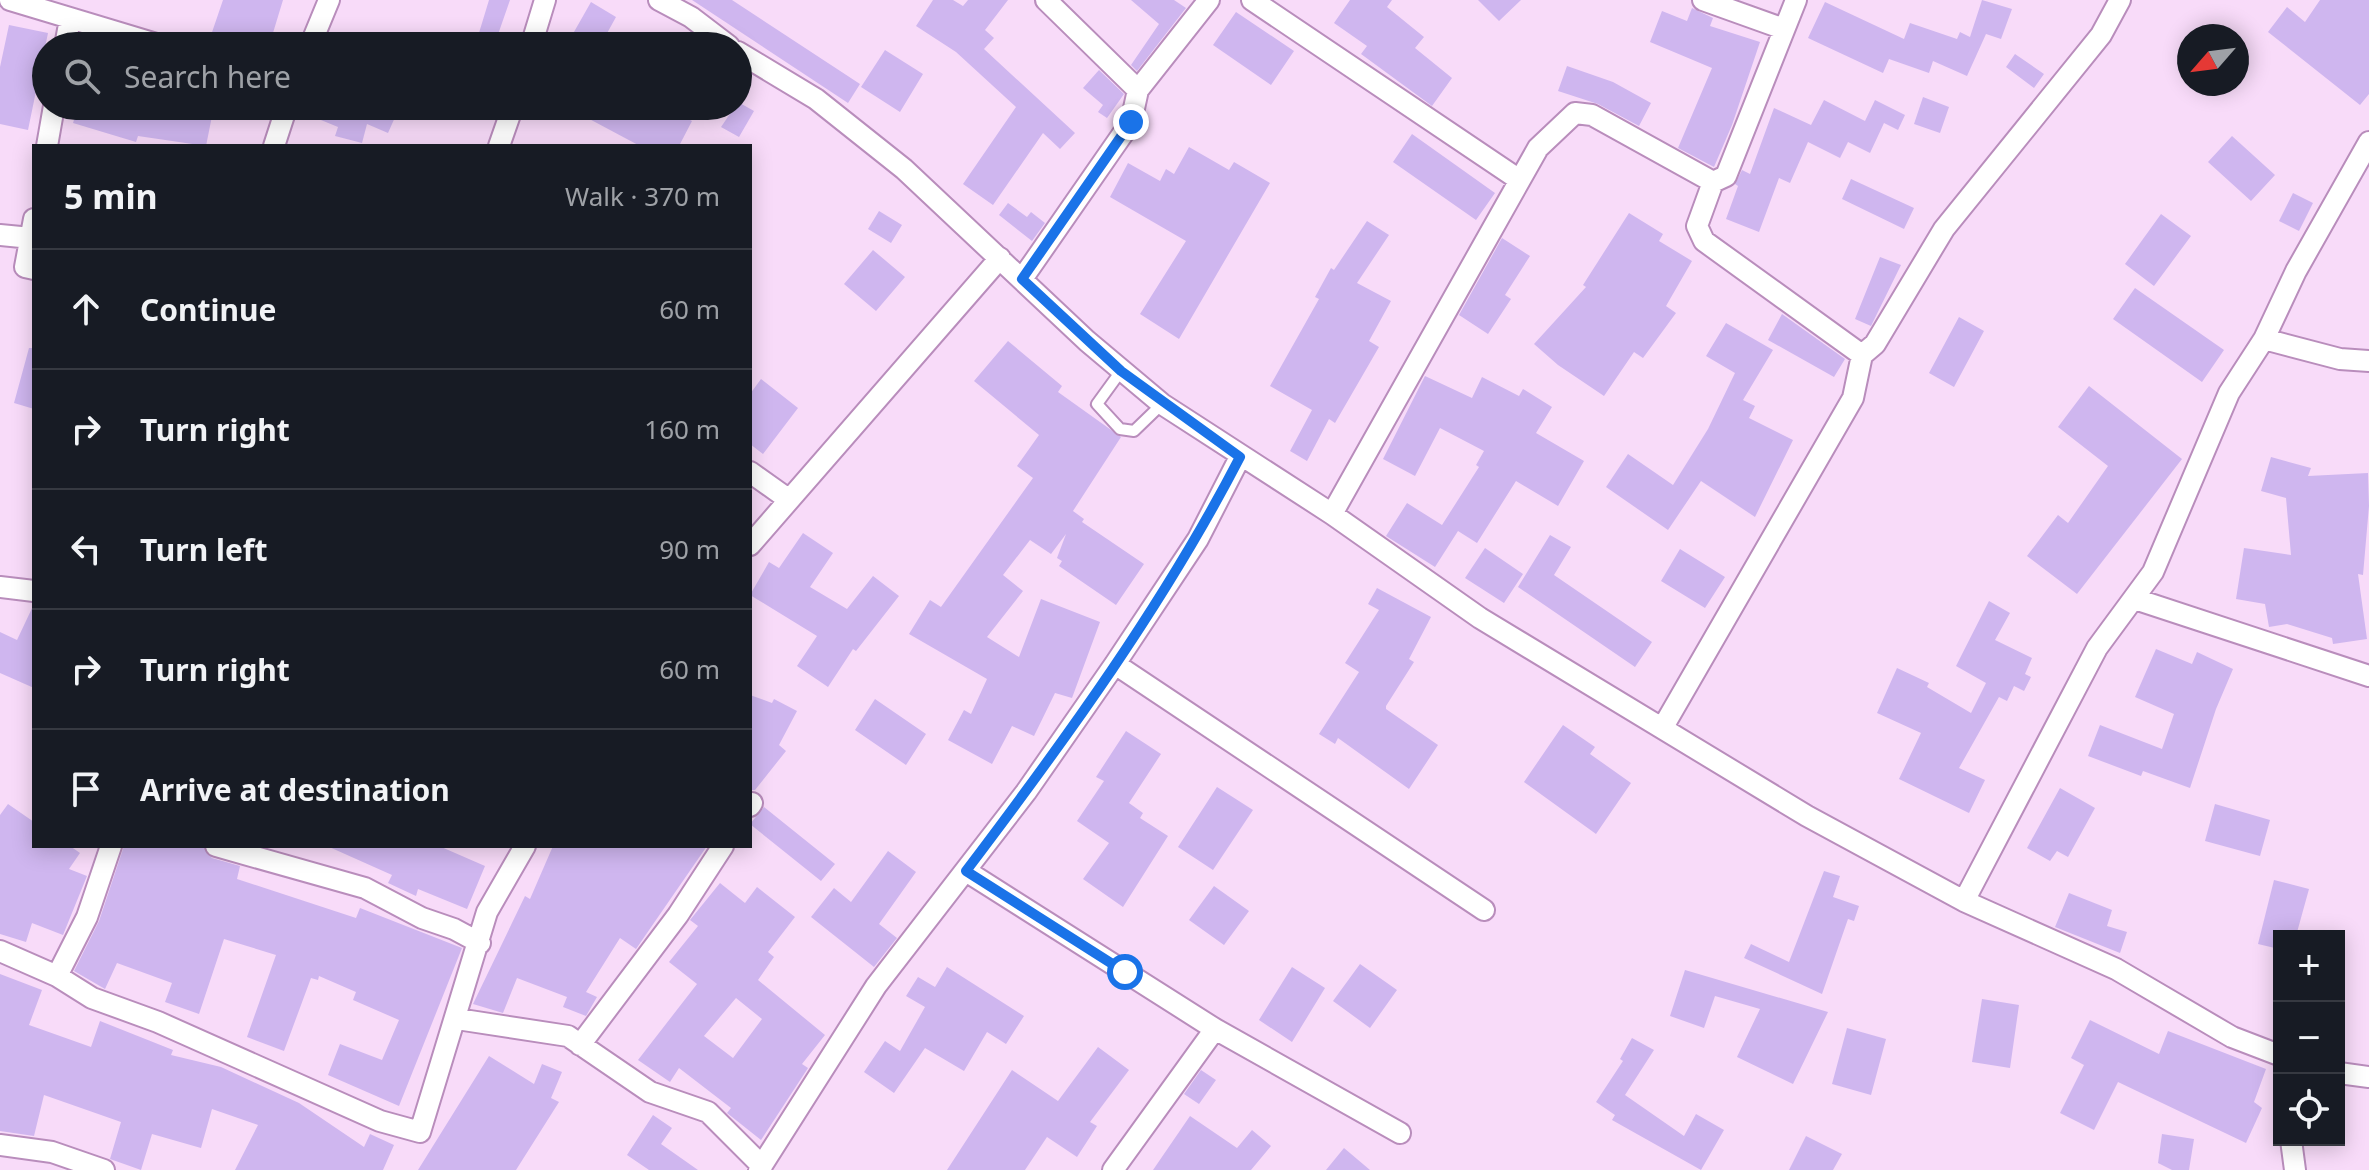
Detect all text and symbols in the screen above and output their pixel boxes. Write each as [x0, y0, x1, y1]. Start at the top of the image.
north arrow [2177, 24, 2249, 96]
search box [32, 32, 752, 120]
icon: search [60, 54, 104, 98]
text: Search here [124, 56, 291, 97]
route end [1113, 104, 1149, 140]
text: 5 min [64, 173, 158, 219]
text: Walk · 370 m [565, 178, 720, 214]
icon: ahead [64, 287, 108, 331]
text: Continue [140, 289, 276, 330]
text: 60 m [659, 291, 720, 327]
icon: right [64, 407, 108, 451]
text: Turn right [140, 409, 290, 450]
text: 160 m [644, 411, 720, 447]
icon: left [64, 527, 108, 571]
text: Turn left [140, 529, 268, 570]
text: 90 m [659, 531, 720, 567]
icon: right [64, 647, 108, 691]
text: Turn right [140, 649, 290, 690]
text: 60 m [659, 651, 720, 687]
icon: arrive [64, 767, 108, 811]
text: Arrive at destination [140, 769, 450, 810]
map controls [2273, 930, 2345, 1146]
button: + [2273, 930, 2345, 1002]
route start [1107, 954, 1143, 990]
button: − [2273, 1002, 2345, 1074]
button: locate [2273, 1074, 2345, 1146]

